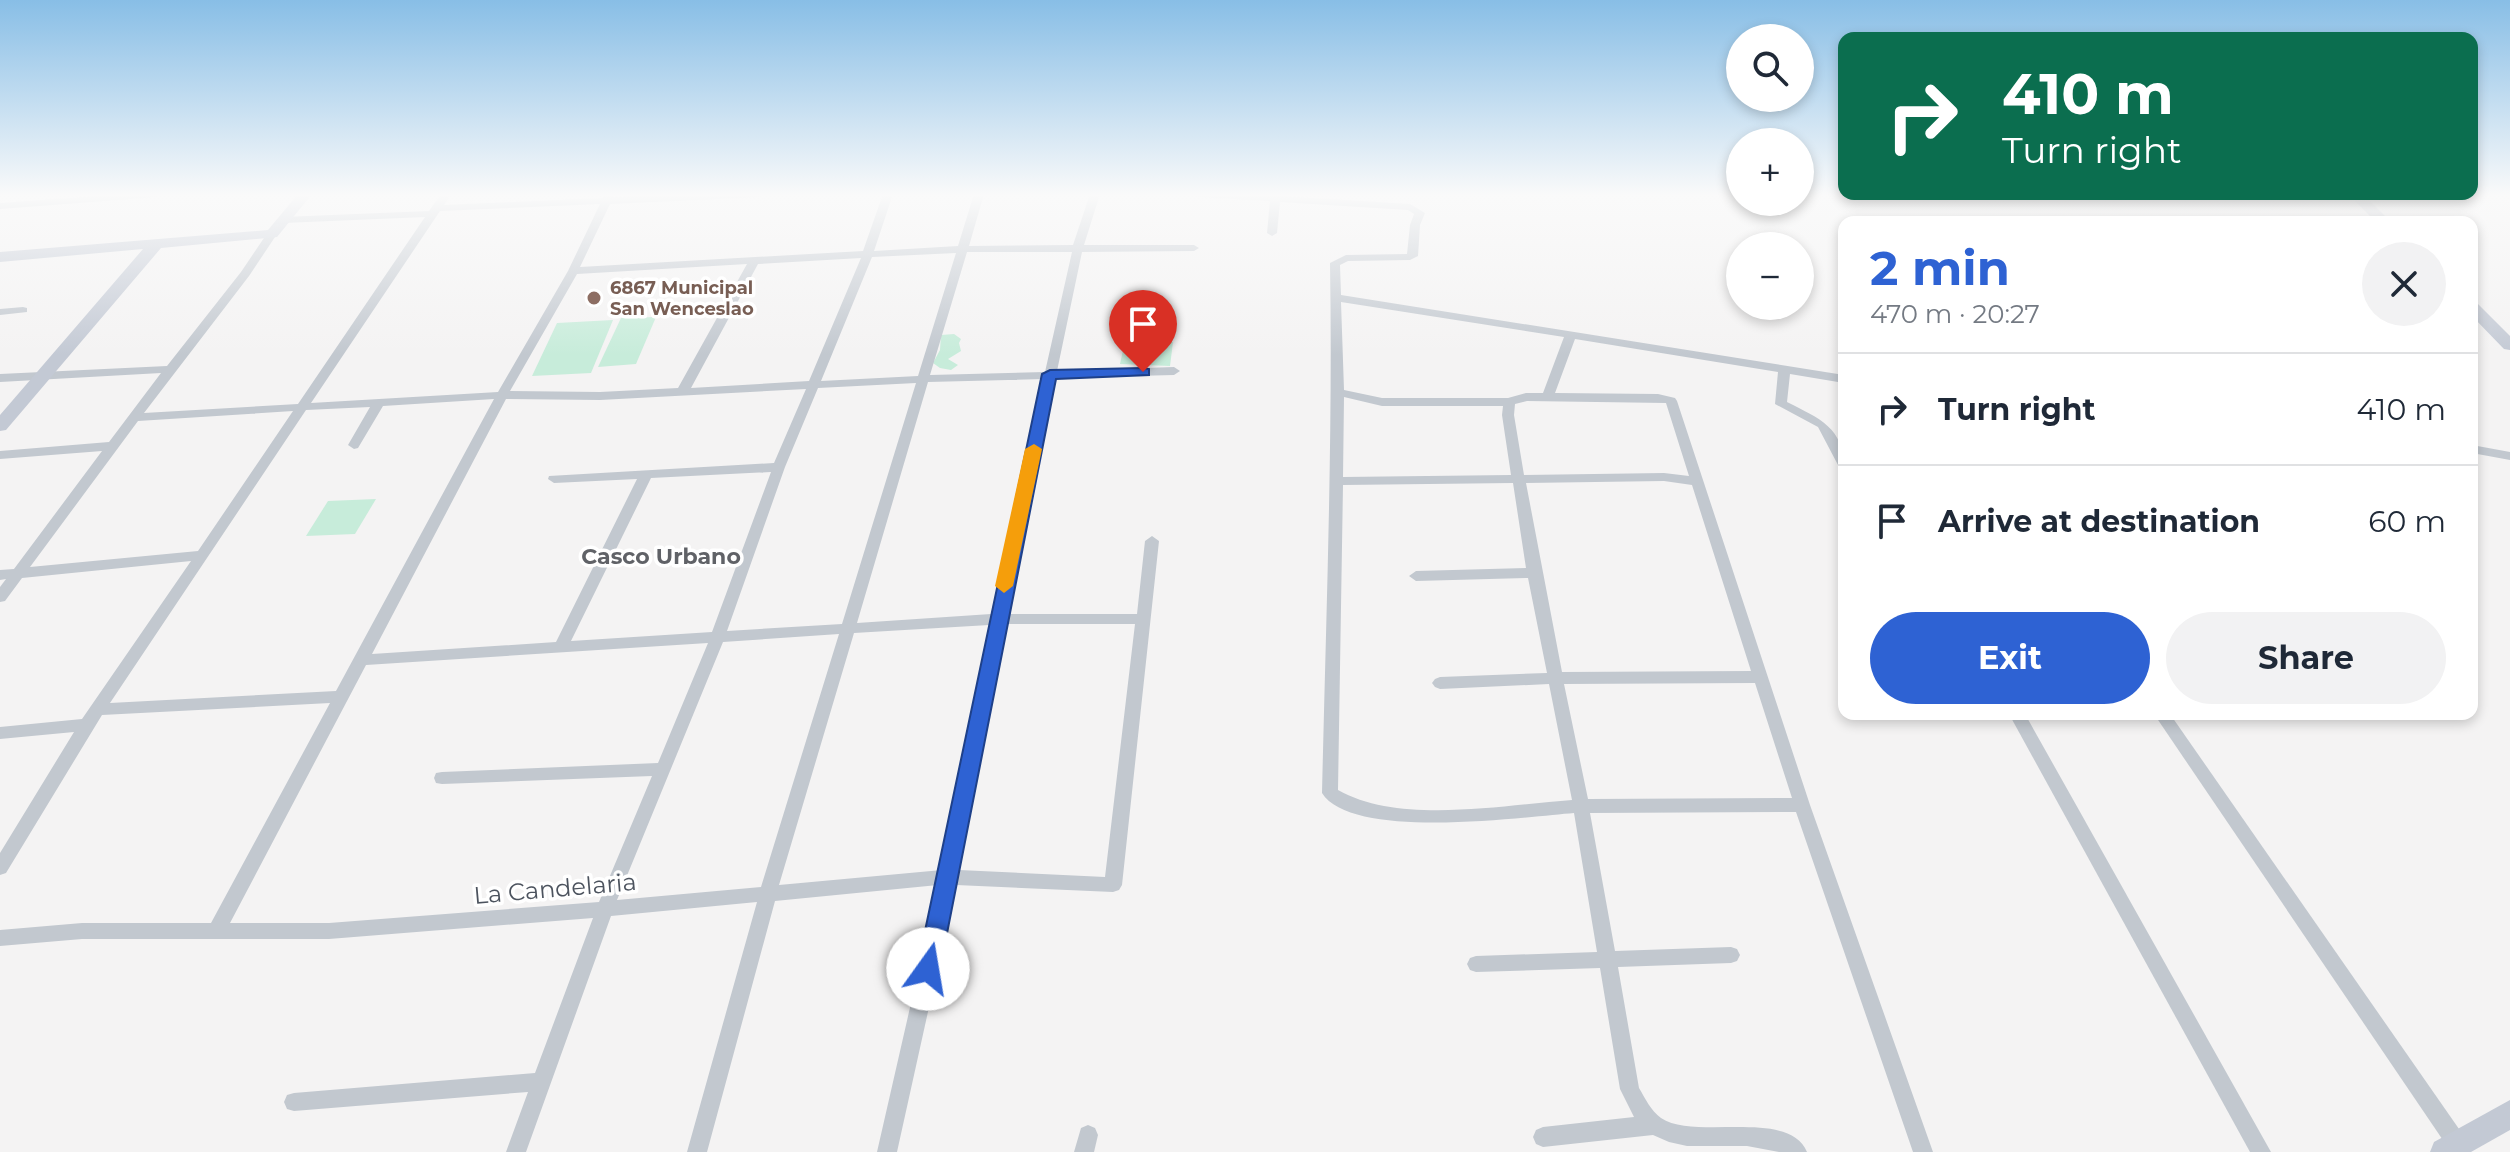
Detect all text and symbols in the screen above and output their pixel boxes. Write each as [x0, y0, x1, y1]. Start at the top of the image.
map controls [1726, 24, 1814, 320]
button: search [1726, 24, 1814, 112]
text: 410 m [2002, 60, 2174, 128]
icon: right [1870, 64, 1974, 168]
button: + [1726, 128, 1814, 216]
text: Turn right [2002, 128, 2182, 172]
button: − [1726, 232, 1814, 320]
text: 2 min [1870, 239, 2010, 297]
button: close [2362, 242, 2446, 326]
place label: 6867 Municipal San Wenceslao [610, 277, 754, 320]
marker: 6867 Municipal San Wenceslao [585, 289, 603, 307]
pin [1109, 290, 1177, 372]
text: 470 m · 20:27 [1870, 298, 2040, 330]
icon: arrive [1121, 302, 1165, 346]
icon: right [1870, 387, 1914, 431]
text: Turn right [1938, 391, 2095, 428]
text: 410 m [2357, 391, 2446, 428]
icon: arrive [1870, 499, 1914, 543]
text: Arrive at destination [1938, 503, 2260, 540]
text: 60 m [2368, 503, 2446, 540]
district label: Casco Urbano [581, 543, 741, 570]
button: Exit [1870, 612, 2150, 704]
button: Share [2166, 612, 2446, 704]
street label: La Candelaria [472, 867, 638, 910]
position arrow [886, 927, 970, 1011]

